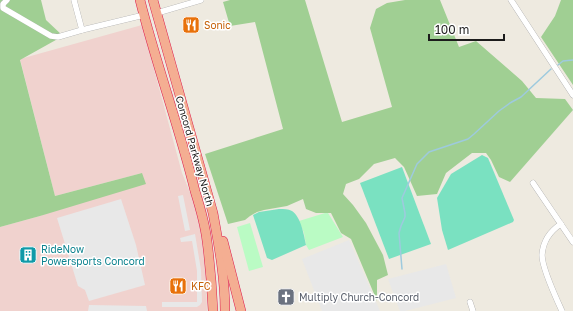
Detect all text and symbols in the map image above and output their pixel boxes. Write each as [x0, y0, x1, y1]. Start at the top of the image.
restaurant icon: Sonic [181, 15, 201, 35]
scale bar [429, 16, 504, 42]
place label: Sonic [204, 19, 231, 31]
text: 100 m [435, 22, 469, 37]
street label: Concord Parkway North [174, 95, 216, 207]
place label: RideNow Powersports Concord [41, 243, 145, 267]
building icon: RideNow Powersports Concord [18, 245, 38, 265]
restaurant icon: KFC [168, 276, 188, 296]
place label: KFC [191, 280, 211, 292]
church icon: Multiply Church-Concord [276, 287, 296, 307]
place label: Multiply Church-Concord [299, 291, 419, 303]

